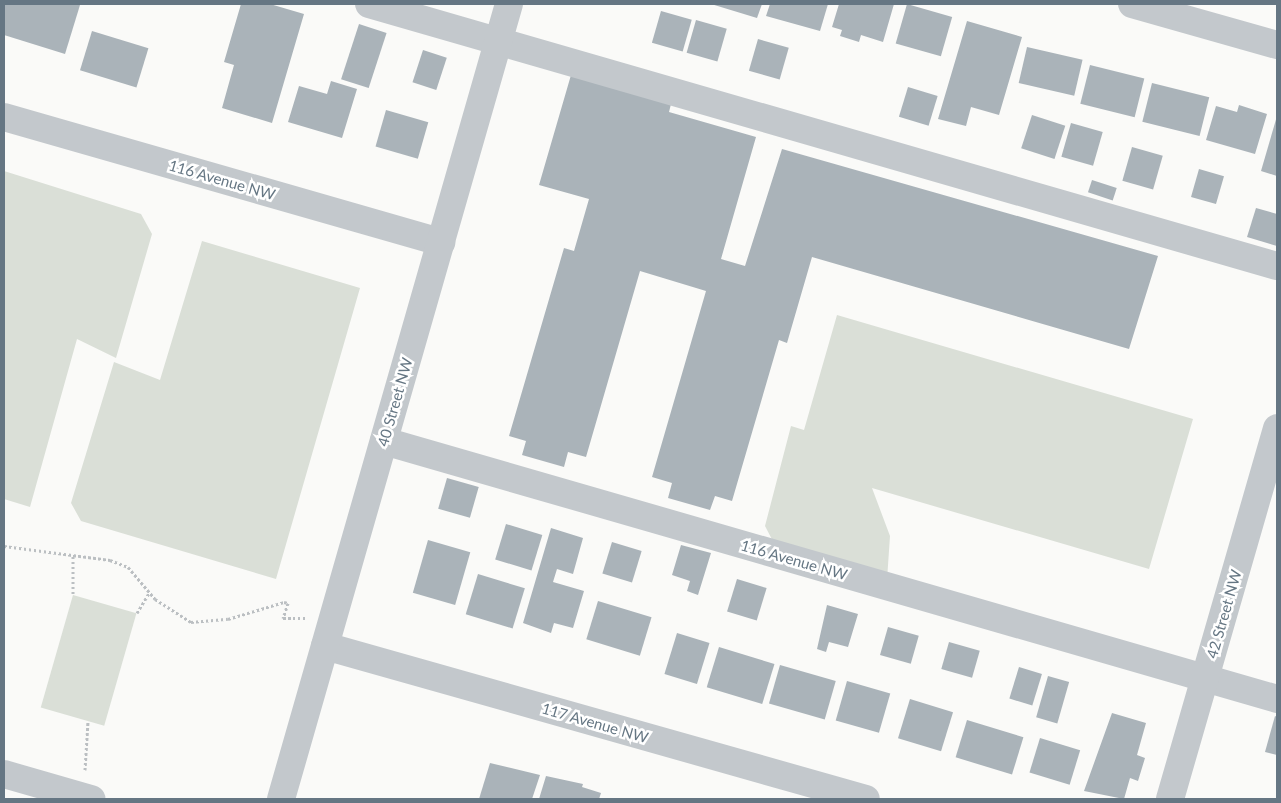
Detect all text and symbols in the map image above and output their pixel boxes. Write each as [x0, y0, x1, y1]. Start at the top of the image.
street label: 116 Avenue NW [166, 156, 278, 204]
street label: 40 Street NW [374, 356, 416, 448]
street label: 116 Avenue NW [738, 536, 850, 584]
street label: 42 Street NW [1203, 568, 1245, 660]
street label: 117 Avenue NW [539, 699, 651, 747]

